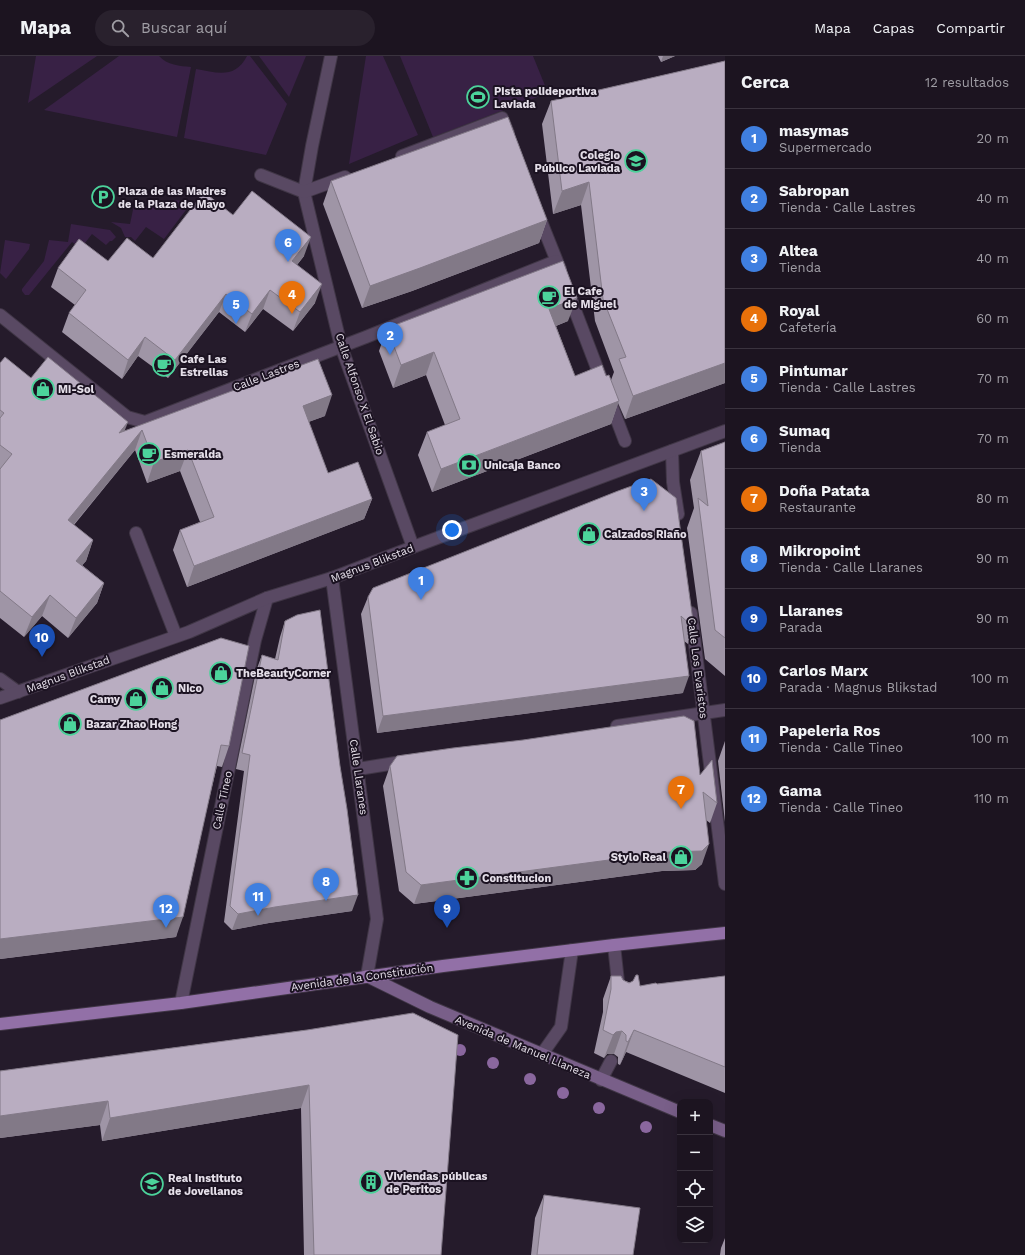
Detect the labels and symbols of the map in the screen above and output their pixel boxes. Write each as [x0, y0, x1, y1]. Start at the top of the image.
sports icon: Pista polideportiva Laviada [465, 84, 491, 110]
place label: Pista polideportiva Laviada [494, 85, 597, 111]
school or university icon: Colegio Público Laviada [623, 148, 649, 174]
place label: Colegio Público Laviada [534, 149, 621, 175]
parking icon: Plaza de las Madres de la Plaza de Mayo [90, 184, 116, 210]
place label: Plaza de las Madres de la Plaza de Mayo [118, 185, 226, 211]
pin: 6 [275, 229, 301, 262]
pin: 4 [279, 281, 305, 314]
cafe icon: El Cafe de Miguel [536, 284, 562, 310]
place label: El Cafe de Miguel [564, 285, 617, 311]
pin: 5 [223, 291, 249, 324]
pin: 2 [377, 322, 403, 355]
street label: Calle Alfonso X El Sabio [333, 332, 387, 457]
cafe icon: Cafe Las Estrellas [151, 352, 177, 378]
place label: Cafe Las Estrellas [180, 353, 228, 379]
street label: Calle Lastres [231, 357, 301, 394]
shop icon: Mi-Sol [30, 376, 56, 402]
place label: Mi-Sol [58, 383, 94, 396]
cafe icon: Esmeralda [136, 441, 162, 467]
place label: Esmeralda [164, 448, 222, 461]
bank icon: Unicaja Banco [456, 452, 482, 478]
place label: Unicaja Banco [484, 459, 561, 472]
pin: 3 [631, 478, 657, 511]
your location [442, 520, 462, 540]
shop icon: Calzados Riaño [576, 521, 602, 547]
place label: Calzados Riaño [604, 528, 687, 541]
street label: Magnus Blikstad [329, 542, 415, 585]
pin: 1 [408, 567, 434, 600]
street label: Calle Los Evaristos [685, 617, 710, 720]
pin: 10 [29, 624, 55, 657]
street label: Magnus Blikstad [25, 653, 112, 696]
shop icon: TheBeautyCorner [208, 660, 234, 686]
place label: TheBeautyCorner [236, 667, 331, 680]
shop icon: Nico [149, 675, 175, 701]
place label: Nico [178, 682, 203, 695]
shop icon: Camy [123, 686, 149, 712]
place label: Camy [90, 693, 121, 706]
shop icon: Bazar Zhao Hong [57, 711, 83, 737]
place label: Bazar Zhao Hong [86, 718, 178, 731]
street label: Calle Llaranes [347, 738, 370, 816]
street label: Calle Tineo [210, 770, 235, 831]
pin: 7 [668, 776, 694, 809]
shop icon: Stylo Real [668, 844, 694, 870]
place label: Stylo Real [611, 851, 666, 864]
pharmacy icon: Constitucion [454, 865, 480, 891]
pin: 8 [313, 868, 339, 901]
place label: Constitucion [482, 872, 551, 885]
pin: 11 [245, 883, 271, 916]
pin: 12 [153, 895, 179, 928]
pin: 9 [434, 895, 460, 928]
street label: Avenida de la Constitución [290, 961, 434, 994]
street label: Avenida de Manuel Llaneza [453, 1013, 593, 1082]
building icon: Viviendas públicas de Peritos [358, 1169, 384, 1195]
place label: Viviendas públicas de Peritos [386, 1170, 488, 1196]
school or university icon: Real Instituto de Jovellanos [139, 1171, 165, 1197]
place label: Real Instituto de Jovellanos [168, 1172, 243, 1198]

